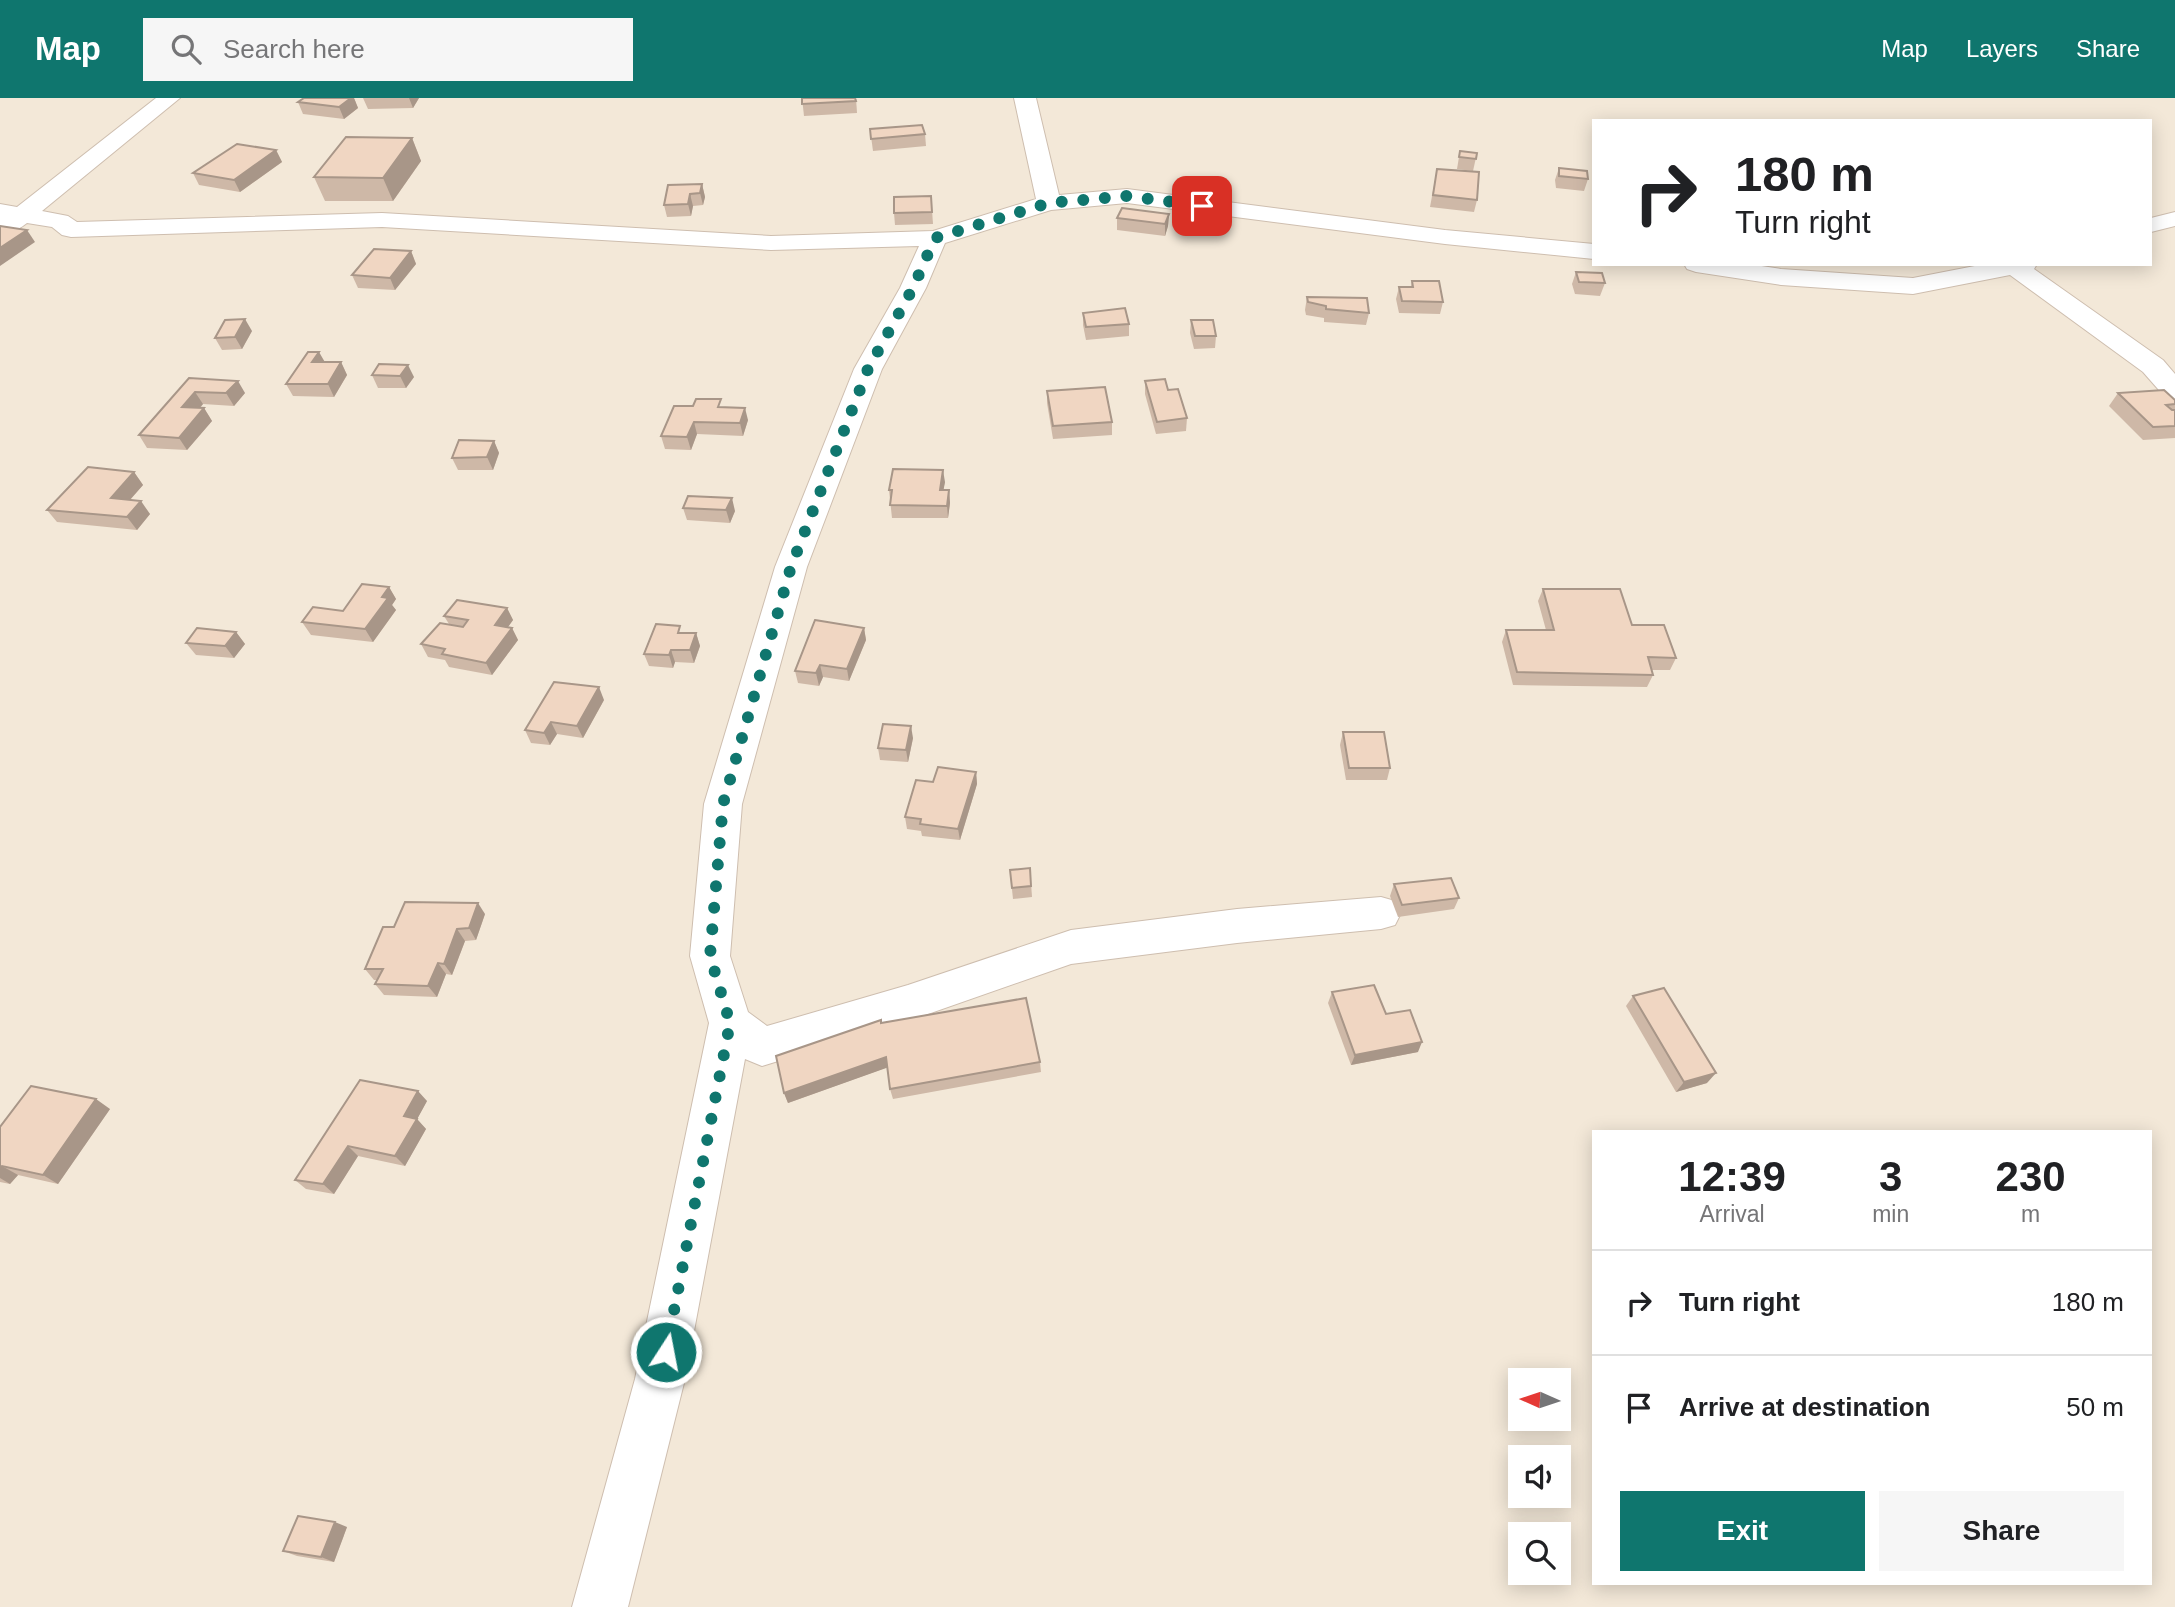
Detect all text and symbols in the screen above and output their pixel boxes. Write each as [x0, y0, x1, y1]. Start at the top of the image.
search box [143, 18, 633, 81]
text: Map [35, 30, 101, 67]
icon: search [167, 30, 205, 68]
text: Search here [223, 34, 365, 64]
text: Map [1881, 35, 1928, 62]
text: Layers [1966, 35, 2038, 62]
text: Share [2076, 35, 2140, 62]
icon: right [1620, 147, 1711, 238]
text: 180 m [1735, 147, 1874, 201]
pin [1172, 176, 1232, 236]
icon: arrive [1183, 187, 1221, 225]
text: Turn right [1735, 204, 1871, 240]
text: 12:39 [1678, 1153, 1786, 1200]
text: 3 [1879, 1153, 1902, 1200]
text: 230 [1996, 1153, 2066, 1200]
text: Arrival [1699, 1201, 1765, 1227]
text: min [1872, 1201, 1909, 1227]
text: m [2021, 1201, 2040, 1227]
icon: right [1620, 1284, 1658, 1322]
text: Turn right [1679, 1287, 1800, 1317]
text: 180 m [2052, 1287, 2124, 1317]
position arrow [629, 1315, 703, 1389]
north arrow [1508, 1368, 1572, 1432]
map controls [1508, 1368, 1571, 1585]
icon: arrive [1620, 1389, 1658, 1427]
text: Arrive at destination [1679, 1392, 1930, 1422]
text: 50 m [2066, 1392, 2124, 1422]
button: sound [1508, 1445, 1571, 1508]
button: Exit [1620, 1491, 1865, 1571]
button: Share [1879, 1491, 2124, 1571]
button: search [1508, 1522, 1571, 1585]

